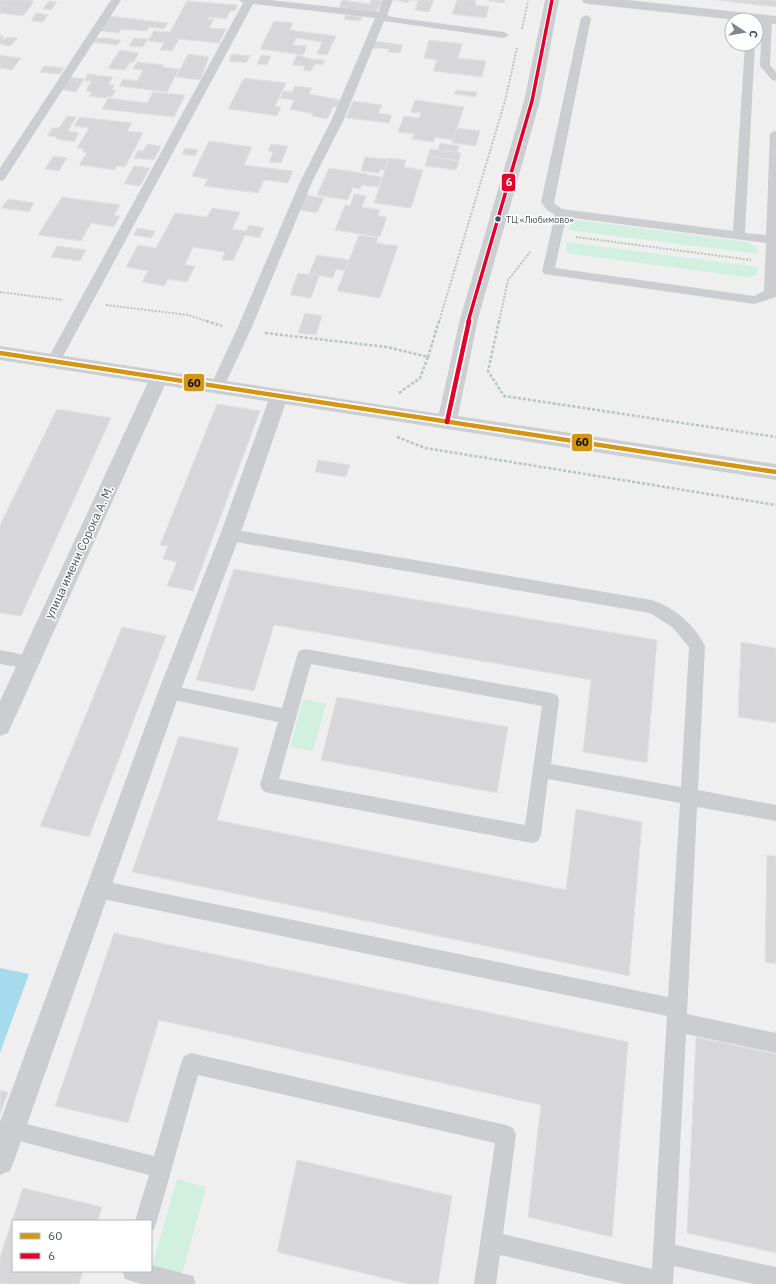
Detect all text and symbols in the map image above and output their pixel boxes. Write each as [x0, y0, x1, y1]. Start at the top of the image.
north arrow [724, 12, 764, 52]
text: С [746, 29, 761, 39]
line badge: 6 [501, 173, 516, 192]
text: 6 [506, 175, 513, 189]
marker: ТЦ «Любимово» [493, 214, 503, 224]
place label: ТЦ «Любимово» [506, 214, 574, 225]
line badge: 60 [183, 373, 205, 392]
text: 60 [187, 376, 201, 390]
line badge: 60 [571, 433, 593, 452]
text: 60 [575, 435, 589, 449]
street label: улица имени Сорока А. М. [41, 483, 117, 621]
legend [12, 1220, 152, 1272]
text: 60 [48, 1228, 62, 1243]
text: 6 [48, 1248, 55, 1263]

